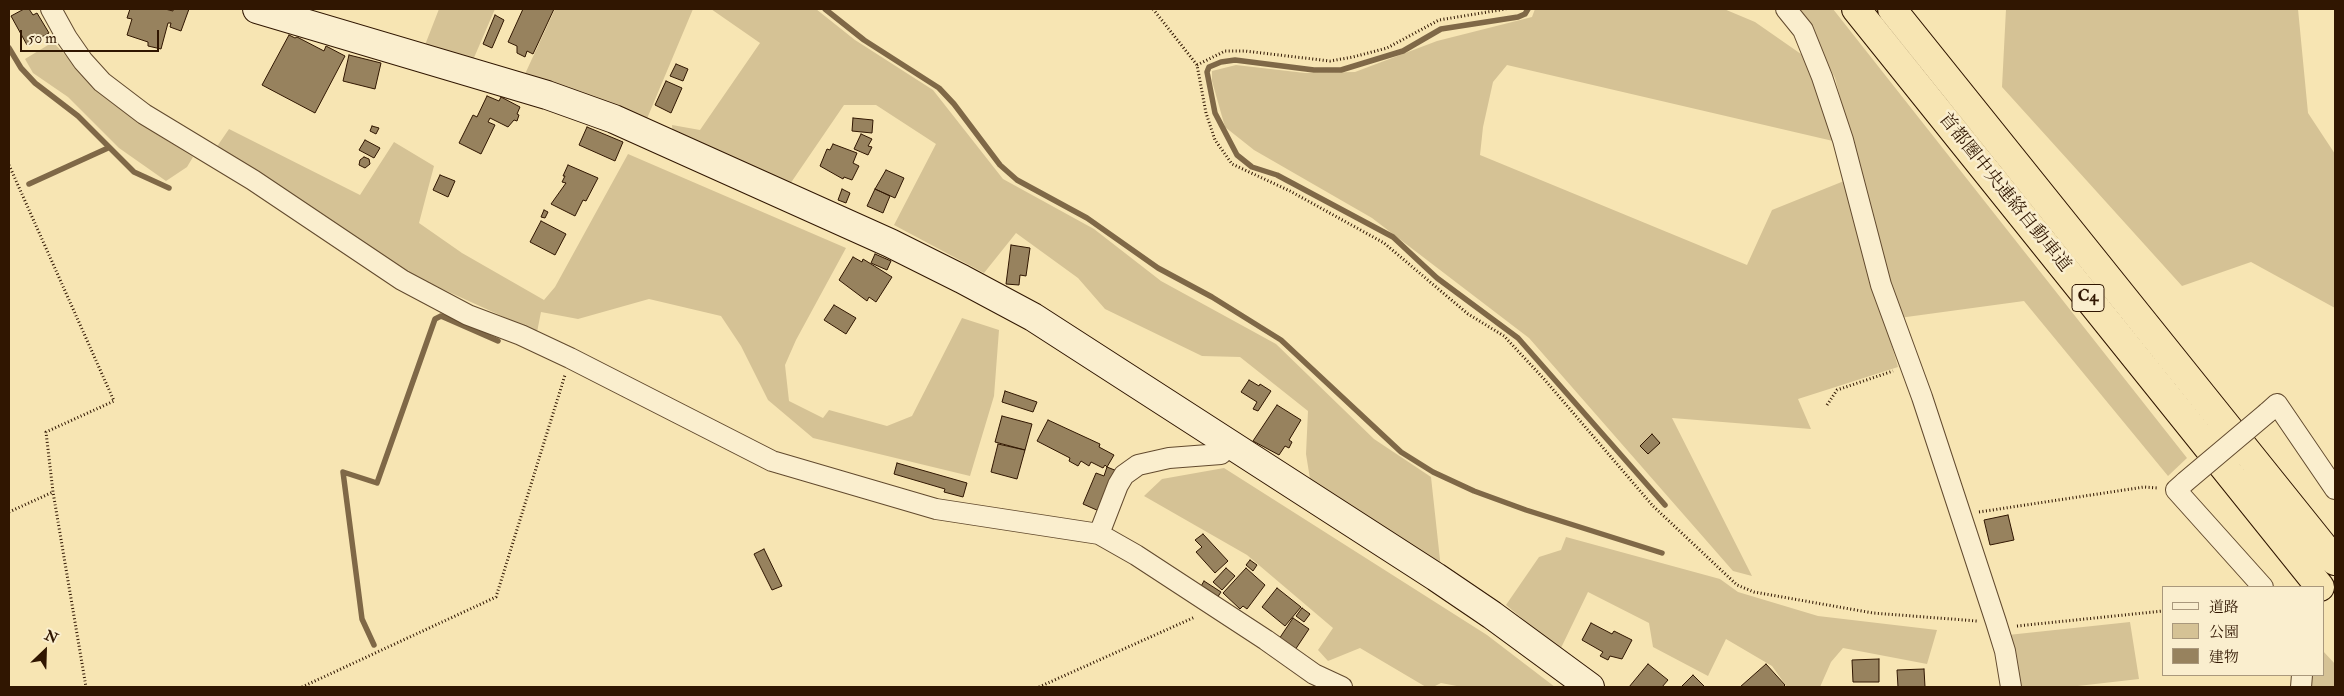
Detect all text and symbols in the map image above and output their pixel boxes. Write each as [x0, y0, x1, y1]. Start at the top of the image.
scale bar [22, 20, 161, 52]
text: 50 m [28, 29, 57, 48]
street label: 首都圏中央連絡自動車道 [1933, 109, 2075, 277]
road number: C4 [2072, 284, 2104, 312]
legend [2162, 586, 2324, 676]
text: 道路 [2209, 598, 2239, 617]
text: 公園 [2209, 623, 2239, 642]
north arrow [20, 626, 70, 676]
text: N [42, 627, 60, 647]
text: 建物 [2209, 648, 2239, 667]

